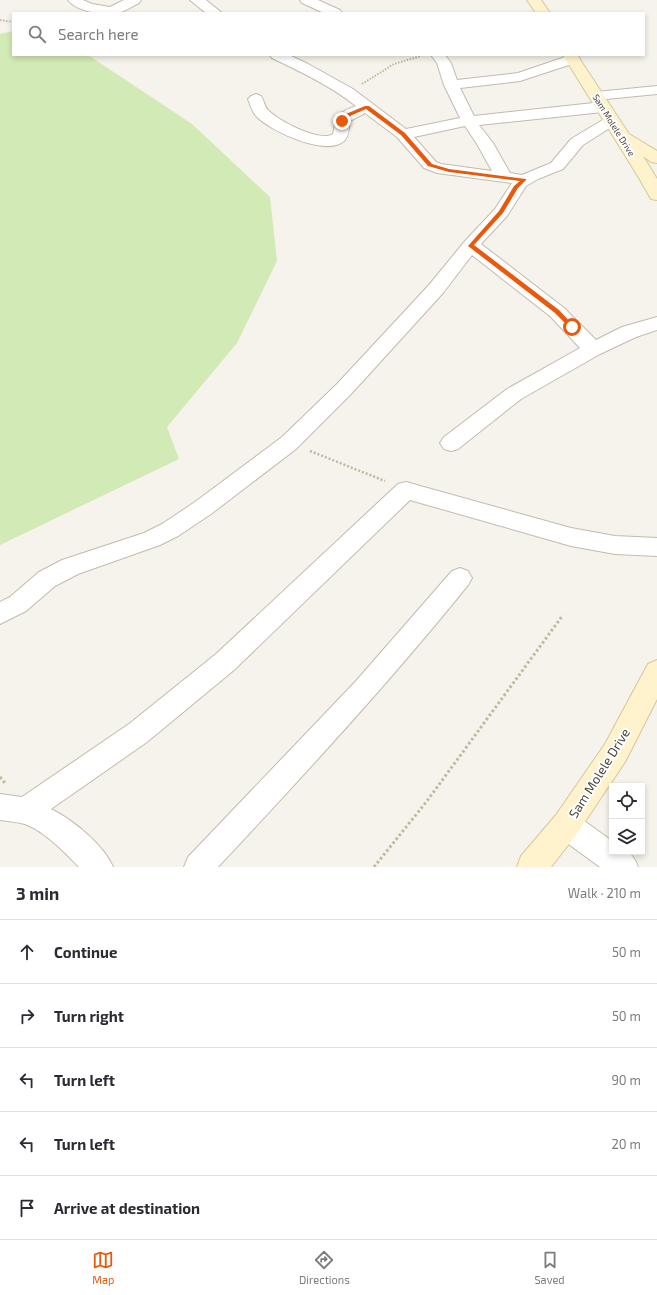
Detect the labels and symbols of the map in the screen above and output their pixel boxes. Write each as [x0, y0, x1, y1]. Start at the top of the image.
street label: Sam Molele Drive [590, 92, 638, 158]
route end [333, 112, 351, 130]
route start [563, 318, 581, 336]
street label: Sam Molele Drive [565, 725, 633, 821]

